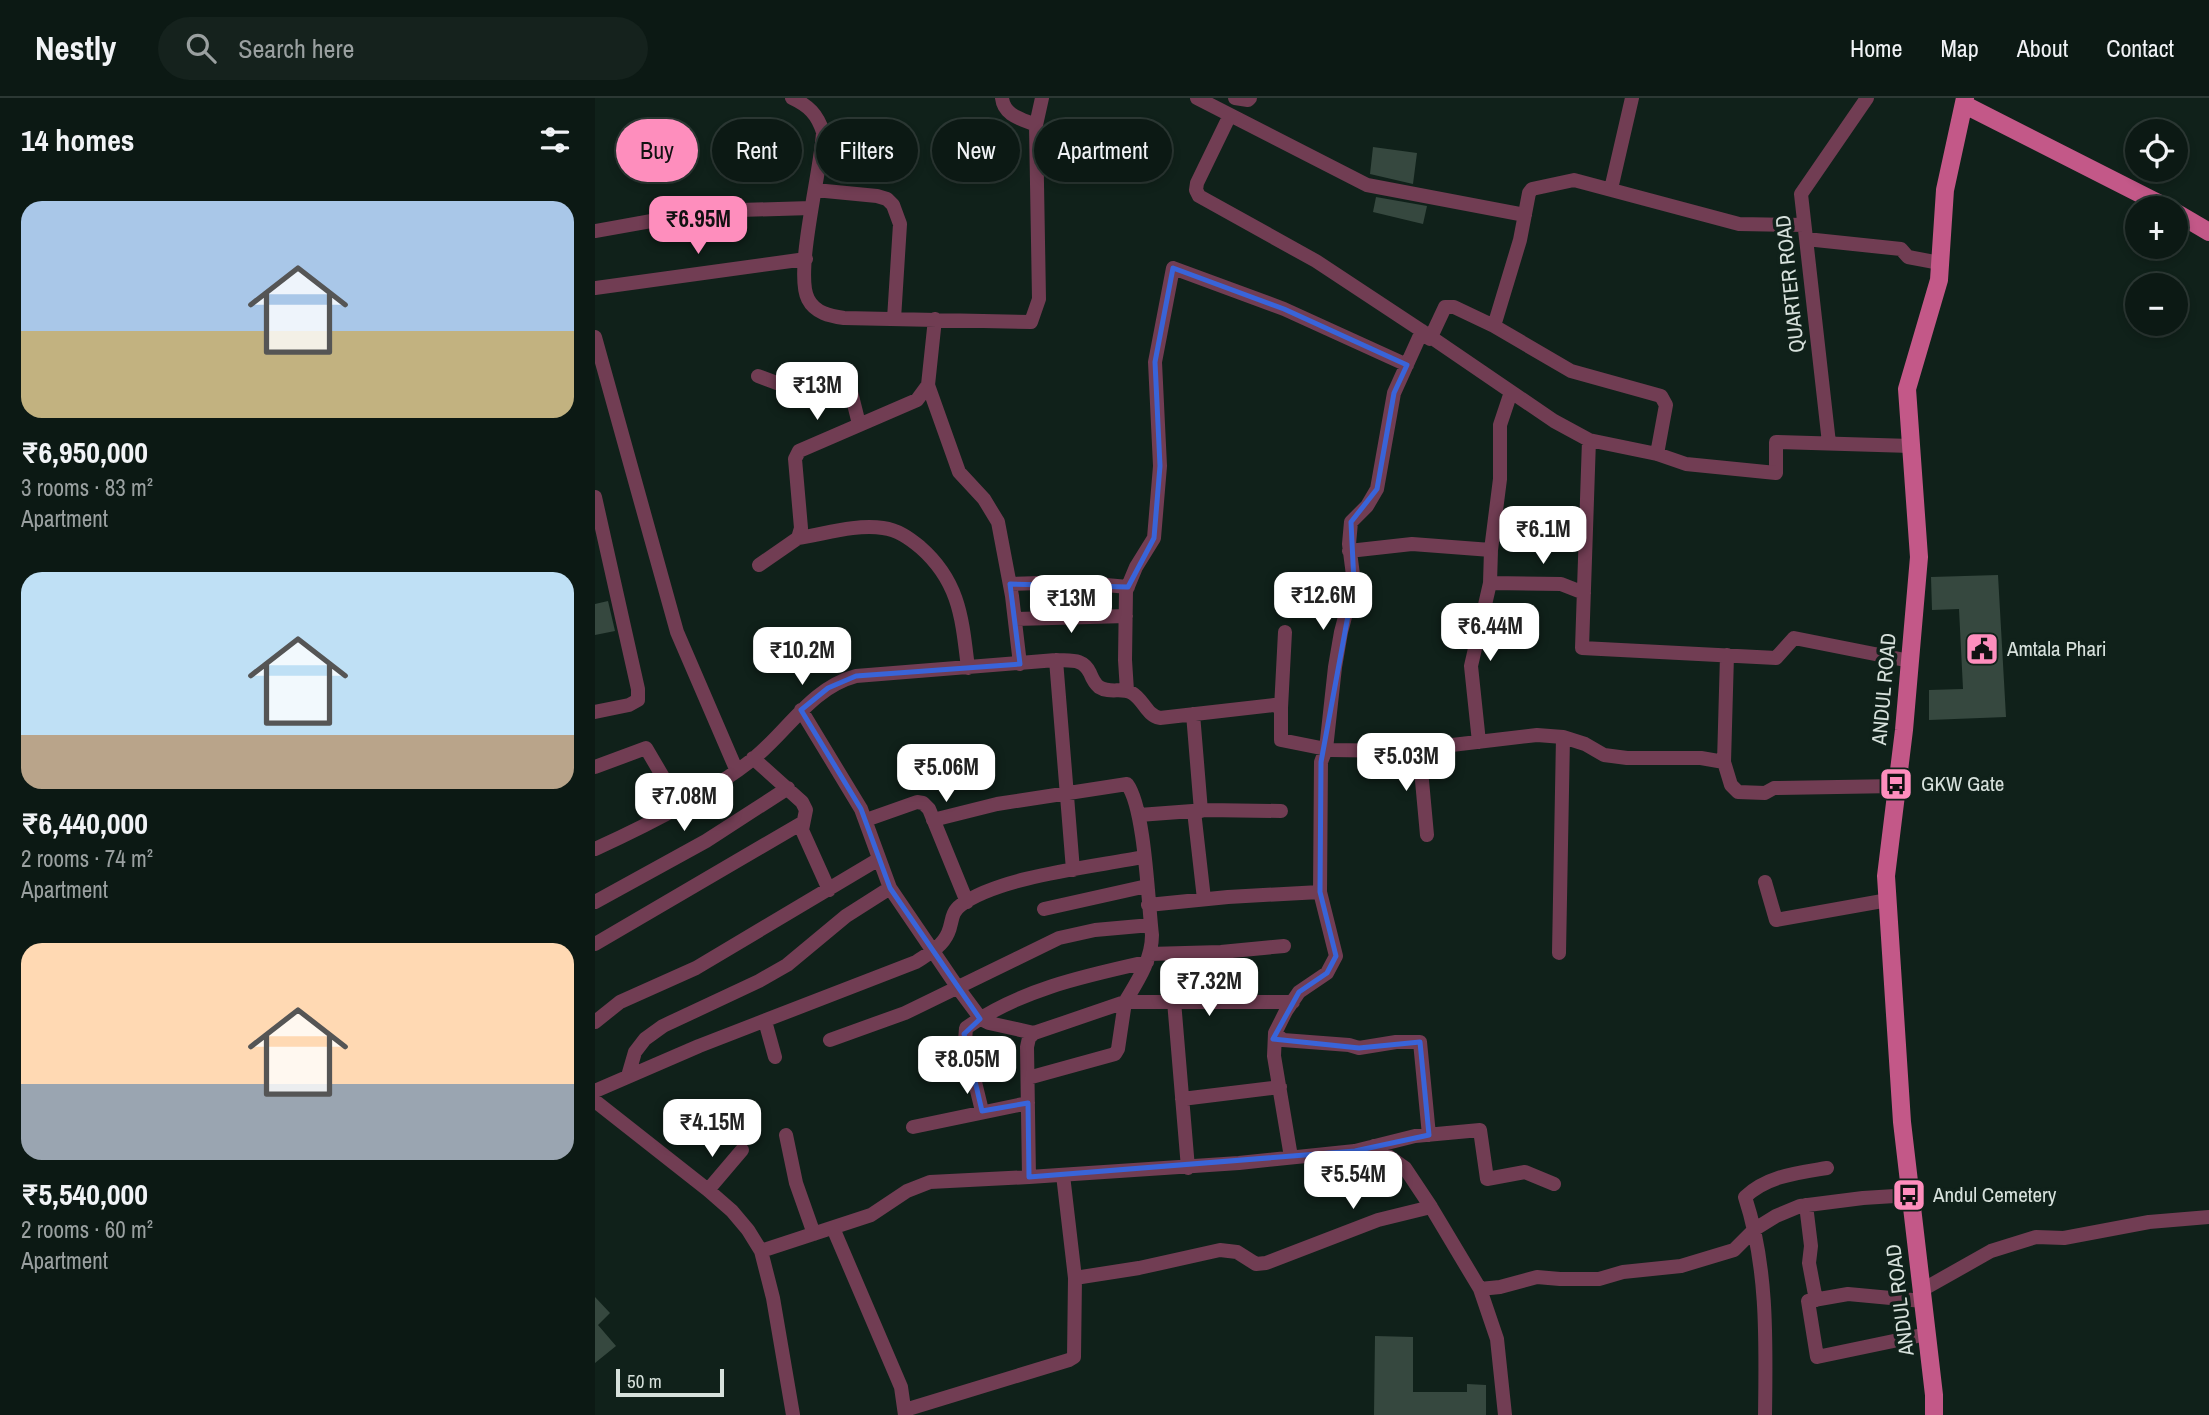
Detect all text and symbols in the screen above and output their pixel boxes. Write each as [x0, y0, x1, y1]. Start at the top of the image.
search box [158, 17, 648, 80]
text: Nestly [35, 26, 116, 70]
icon: search [182, 29, 220, 67]
text: Search here [238, 31, 354, 66]
text: Home [1850, 32, 1902, 64]
text: Map [1940, 32, 1979, 64]
text: About [2017, 32, 2068, 64]
text: Contact [2106, 32, 2174, 64]
chip: Buy [616, 119, 698, 182]
chip: Rent [712, 119, 802, 182]
chip: Filters [816, 119, 918, 182]
chip: New [932, 119, 1020, 182]
chip: Apartment [1034, 119, 1172, 182]
map controls [2125, 119, 2188, 336]
button: locate [2125, 119, 2188, 182]
text: 14 homes [21, 120, 135, 160]
icon: filters [536, 121, 574, 159]
button: + [2125, 196, 2188, 259]
pin: ₹6.95M [641, 197, 755, 256]
text: ₹6.95M [665, 203, 731, 234]
street label: QUARTER ROAD [1768, 214, 1811, 354]
icon: home [235, 247, 361, 373]
button: − [2125, 273, 2188, 336]
pin: ₹13M [776, 362, 858, 422]
text: ₹13M [792, 369, 842, 400]
text: ₹6,950,000 [21, 432, 148, 472]
text: 3 rooms · 83 m² [21, 472, 153, 503]
text: Apartment [21, 503, 108, 534]
pin: ₹6.1M [1494, 506, 1592, 566]
text: ₹6.1M [1515, 513, 1571, 544]
pin: ₹12.6M [1266, 573, 1380, 632]
pin: ₹13M [1030, 575, 1112, 635]
text: ₹12.6M [1290, 579, 1356, 610]
text: ₹13M [1046, 582, 1096, 613]
pin: ₹6.44M [1433, 603, 1547, 663]
text: ₹6.44M [1457, 610, 1523, 641]
icon: home [235, 618, 361, 744]
pin: ₹10.2M [745, 628, 859, 687]
public building icon: Amtala Phari [1963, 630, 2001, 668]
street label: ANDUL ROAD [1864, 632, 1903, 747]
text: ₹10.2M [769, 634, 835, 665]
place label: Amtala Phari [2006, 634, 2107, 663]
pin: ₹5.03M [1349, 734, 1463, 793]
text: ₹5.03M [1373, 740, 1439, 771]
pin: ₹5.06M [889, 744, 1003, 804]
text: ₹5.06M [913, 751, 979, 782]
bus stop icon: GKW Gate [1877, 765, 1915, 803]
place label: GKW Gate [1921, 769, 2004, 798]
pin: ₹7.08M [627, 774, 741, 833]
text: ₹7.08M [651, 780, 717, 811]
text: ₹6,440,000 [21, 803, 148, 843]
text: 2 rooms · 74 m² [21, 843, 153, 874]
text: Apartment [21, 874, 108, 905]
pin: ₹7.32M [1152, 958, 1266, 1018]
text: ₹7.32M [1176, 965, 1242, 996]
icon: home [235, 989, 361, 1115]
pin: ₹8.05M [910, 1037, 1024, 1096]
text: ₹8.05M [934, 1043, 1000, 1074]
pin: ₹4.15M [655, 1100, 769, 1159]
text: ₹4.15M [679, 1106, 745, 1137]
pin: ₹5.54M [1296, 1152, 1410, 1211]
text: ₹5.54M [1320, 1158, 1386, 1189]
text: ₹5,540,000 [21, 1174, 148, 1214]
bus stop icon: Andul Cemetery [1890, 1176, 1928, 1214]
place label: Andul Cemetery [1932, 1180, 2057, 1209]
text: 2 rooms · 60 m² [21, 1214, 153, 1245]
street label: ANDUL ROAD [1878, 1243, 1921, 1359]
text: Apartment [21, 1245, 108, 1276]
scale bar [616, 1366, 725, 1398]
text: 50 m [627, 1368, 662, 1394]

